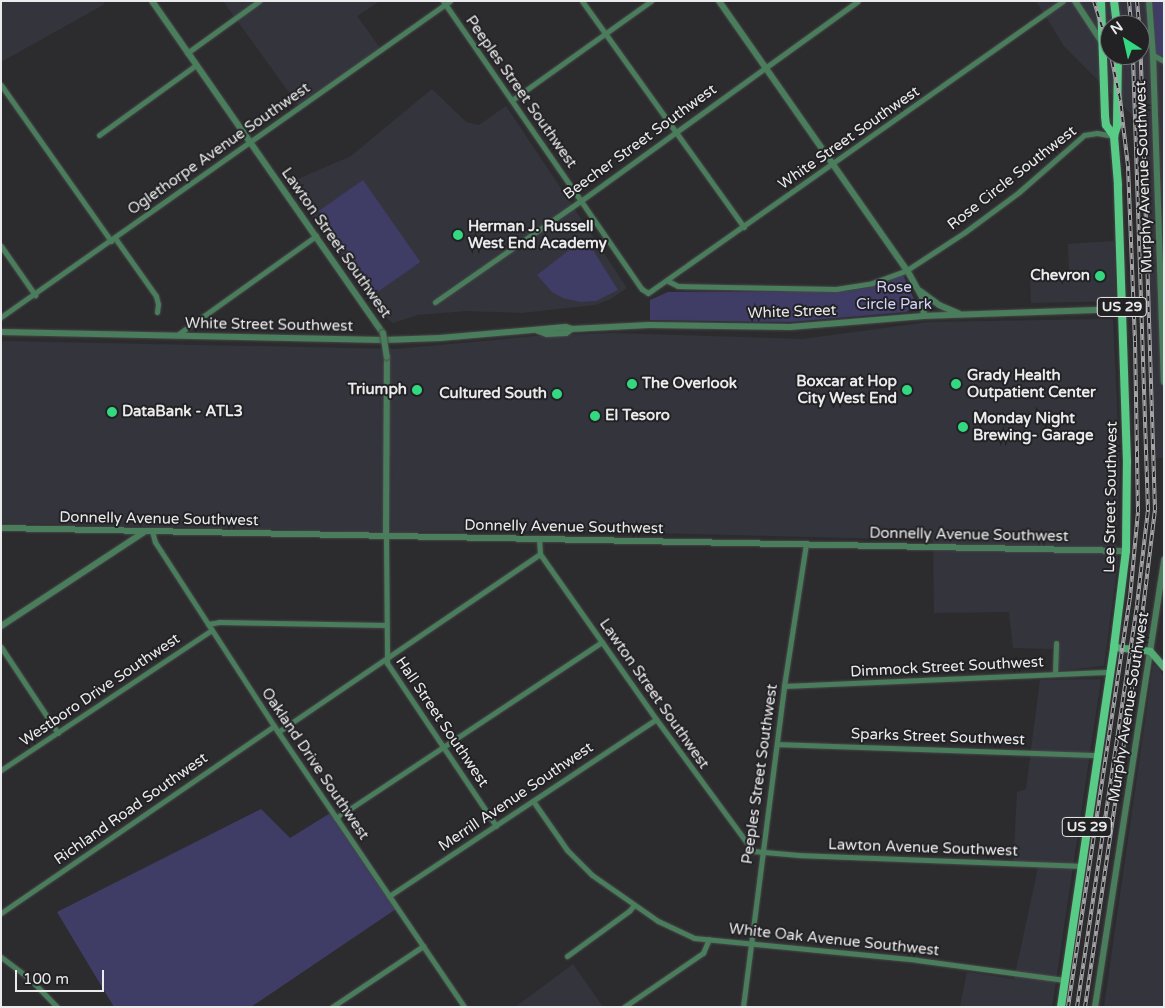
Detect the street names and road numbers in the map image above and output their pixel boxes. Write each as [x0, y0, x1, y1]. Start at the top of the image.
street label: Peeples Street Southwest [461, 12, 581, 172]
street label: Oglethorpe Avenue Southwest [125, 79, 313, 219]
street label: Beecher Street Southwest [560, 80, 720, 204]
street label: Murphy Avenue Southwest [1132, 80, 1156, 274]
street label: White Street Southwest [775, 82, 923, 194]
street label: Rose Circle Southwest [944, 122, 1080, 234]
street label: Lawton Street Southwest [277, 165, 395, 321]
road number: US 29 [1096, 296, 1148, 318]
street label: White Street [747, 301, 837, 323]
street label: White Street Southwest [185, 315, 353, 335]
street label: Lee Street Southwest [1101, 421, 1121, 573]
street label: Donnelly Avenue Southwest [59, 508, 259, 530]
street label: Donnelly Avenue Southwest [464, 516, 664, 538]
street label: Donnelly Avenue Southwest [869, 524, 1069, 546]
street label: Murphy Avenue Southwest [1105, 611, 1153, 803]
street label: Lawton Street Southwest [595, 616, 713, 772]
street label: Westboro Drive Southwest [17, 630, 183, 750]
street label: Hall Street Southwest [392, 653, 492, 791]
street label: Dimmock Street Southwest [850, 653, 1044, 681]
street label: Peeples Street Southwest [738, 683, 782, 865]
street label: Oakland Drive Southwest [257, 685, 373, 843]
street label: Sparks Street Southwest [851, 725, 1025, 749]
street label: Merrill Avenue Southwest [435, 739, 597, 855]
street label: Richland Road Southwest [51, 749, 211, 869]
road number: US 29 [1061, 816, 1113, 839]
street label: Lawton Avenue Southwest [828, 836, 1018, 860]
street label: White Oak Avenue Southwest [728, 920, 940, 960]

